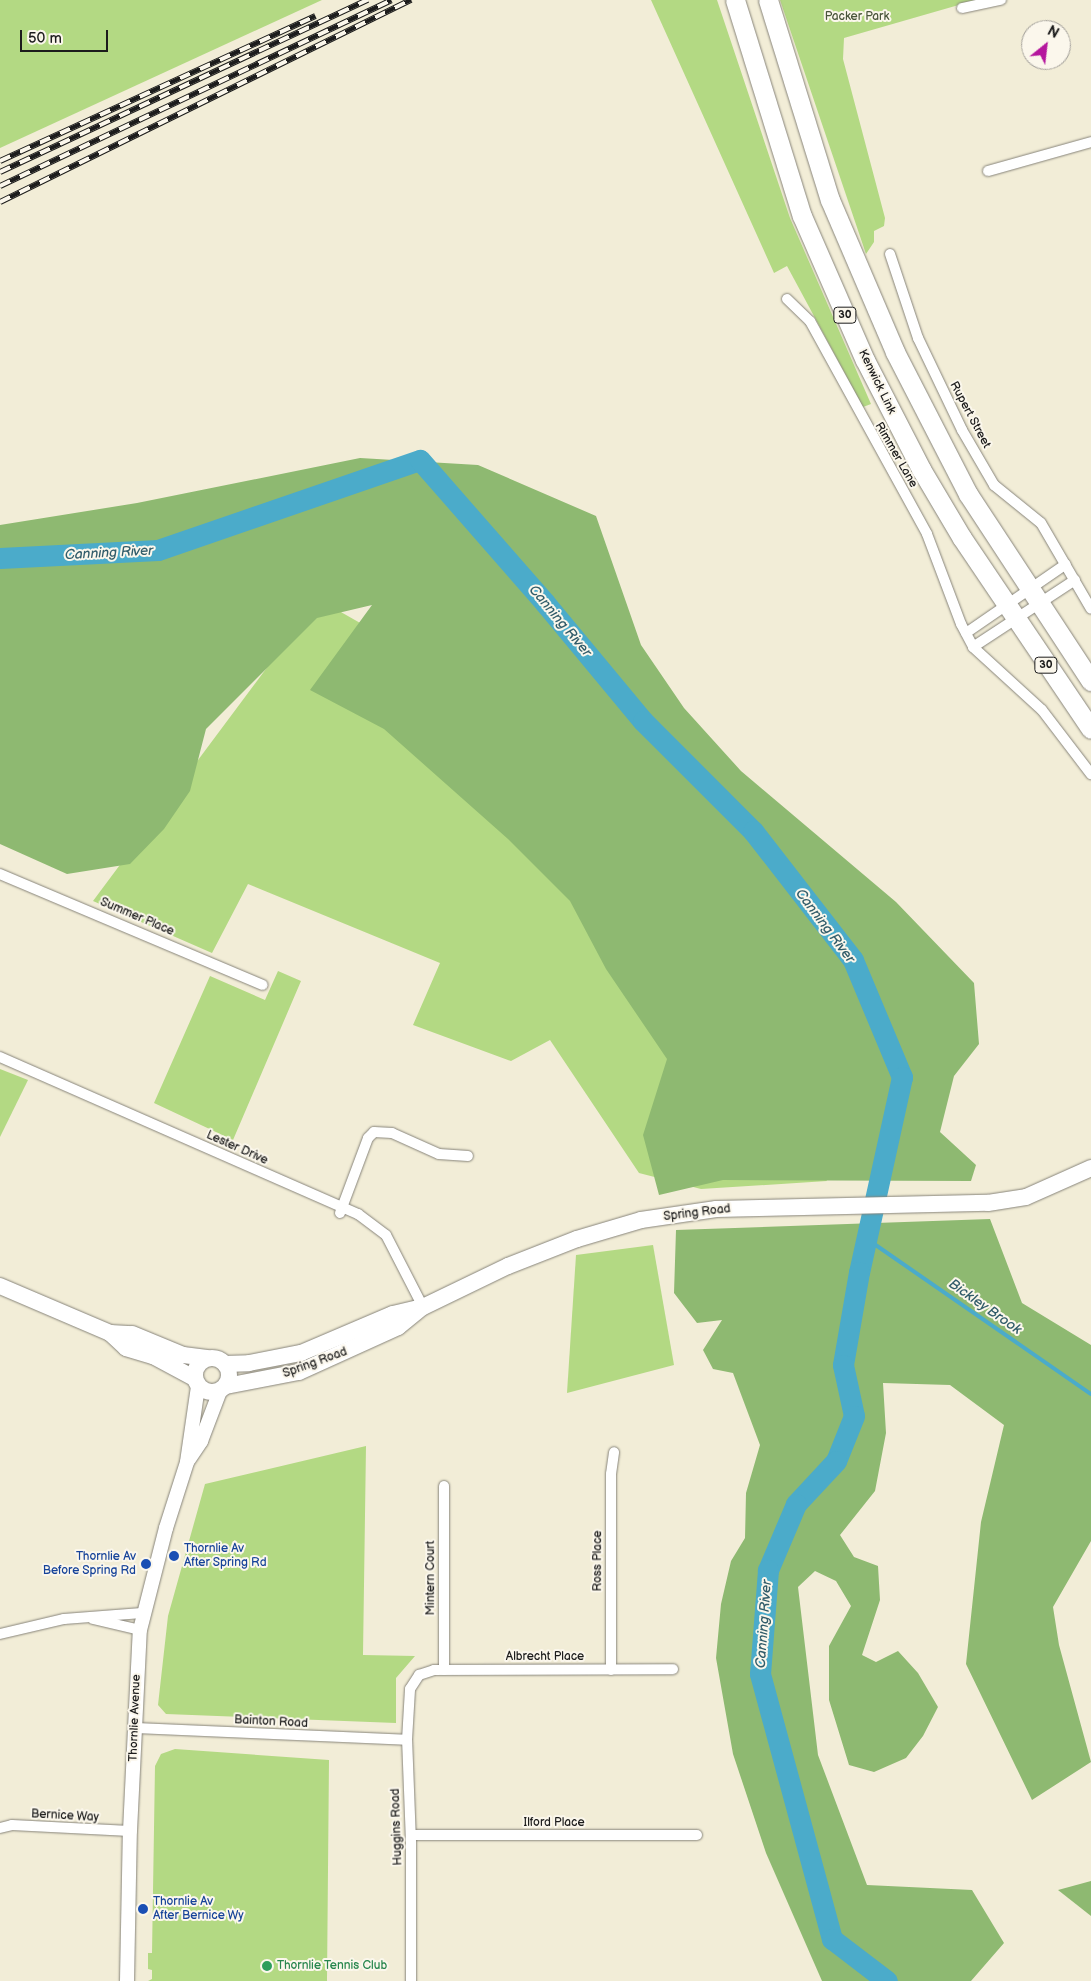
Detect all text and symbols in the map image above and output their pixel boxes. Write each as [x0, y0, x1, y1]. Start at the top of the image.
park label: Packer Park [825, 10, 889, 24]
scale bar [22, 20, 110, 52]
north arrow [1021, 20, 1071, 70]
text: N [1044, 22, 1062, 42]
text: 50 m [28, 29, 62, 48]
road number: 30 [832, 306, 858, 324]
street label: Kenwick Link [855, 347, 899, 417]
street label: Rupert Street [946, 379, 994, 451]
street label: Rimmer Lane [871, 420, 921, 490]
water label: Canning River [64, 542, 154, 564]
water label: Canning River [525, 582, 595, 660]
road number: 30 [1034, 656, 1058, 674]
water label: Canning River [792, 886, 858, 966]
street label: Summer Place [98, 895, 176, 939]
street label: Lester Drive [204, 1128, 270, 1168]
street label: Spring Road [663, 1202, 731, 1224]
water label: Bickley Brook [945, 1275, 1025, 1339]
street label: Spring Road [281, 1345, 349, 1381]
street label: Ross Place [591, 1531, 605, 1591]
street label: Mintern Court [424, 1541, 438, 1615]
place label: Thornlie Av After Spring Rd [184, 1542, 267, 1570]
place label: Thornlie Av Before Spring Rd [42, 1550, 136, 1578]
marker: Thornlie Av After Spring Rd [168, 1550, 180, 1562]
marker: Thornlie Av Before Spring Rd [140, 1558, 152, 1570]
water label: Canning River [753, 1579, 775, 1669]
street label: Albrecht Place [506, 1650, 584, 1664]
street label: Thornlie Avenue [126, 1674, 144, 1762]
street label: Bainton Road [234, 1713, 308, 1731]
street label: Huggins Road [388, 1788, 406, 1866]
street label: Bernice Way [30, 1807, 100, 1825]
street label: Ilford Place [523, 1816, 585, 1830]
place label: Thornlie Av After Bernice Wy [153, 1895, 244, 1923]
marker: Thornlie Av After Bernice Wy [137, 1903, 149, 1915]
place label: Thornlie Tennis Club [277, 1959, 388, 1973]
marker: Thornlie Tennis Club [261, 1960, 273, 1972]

